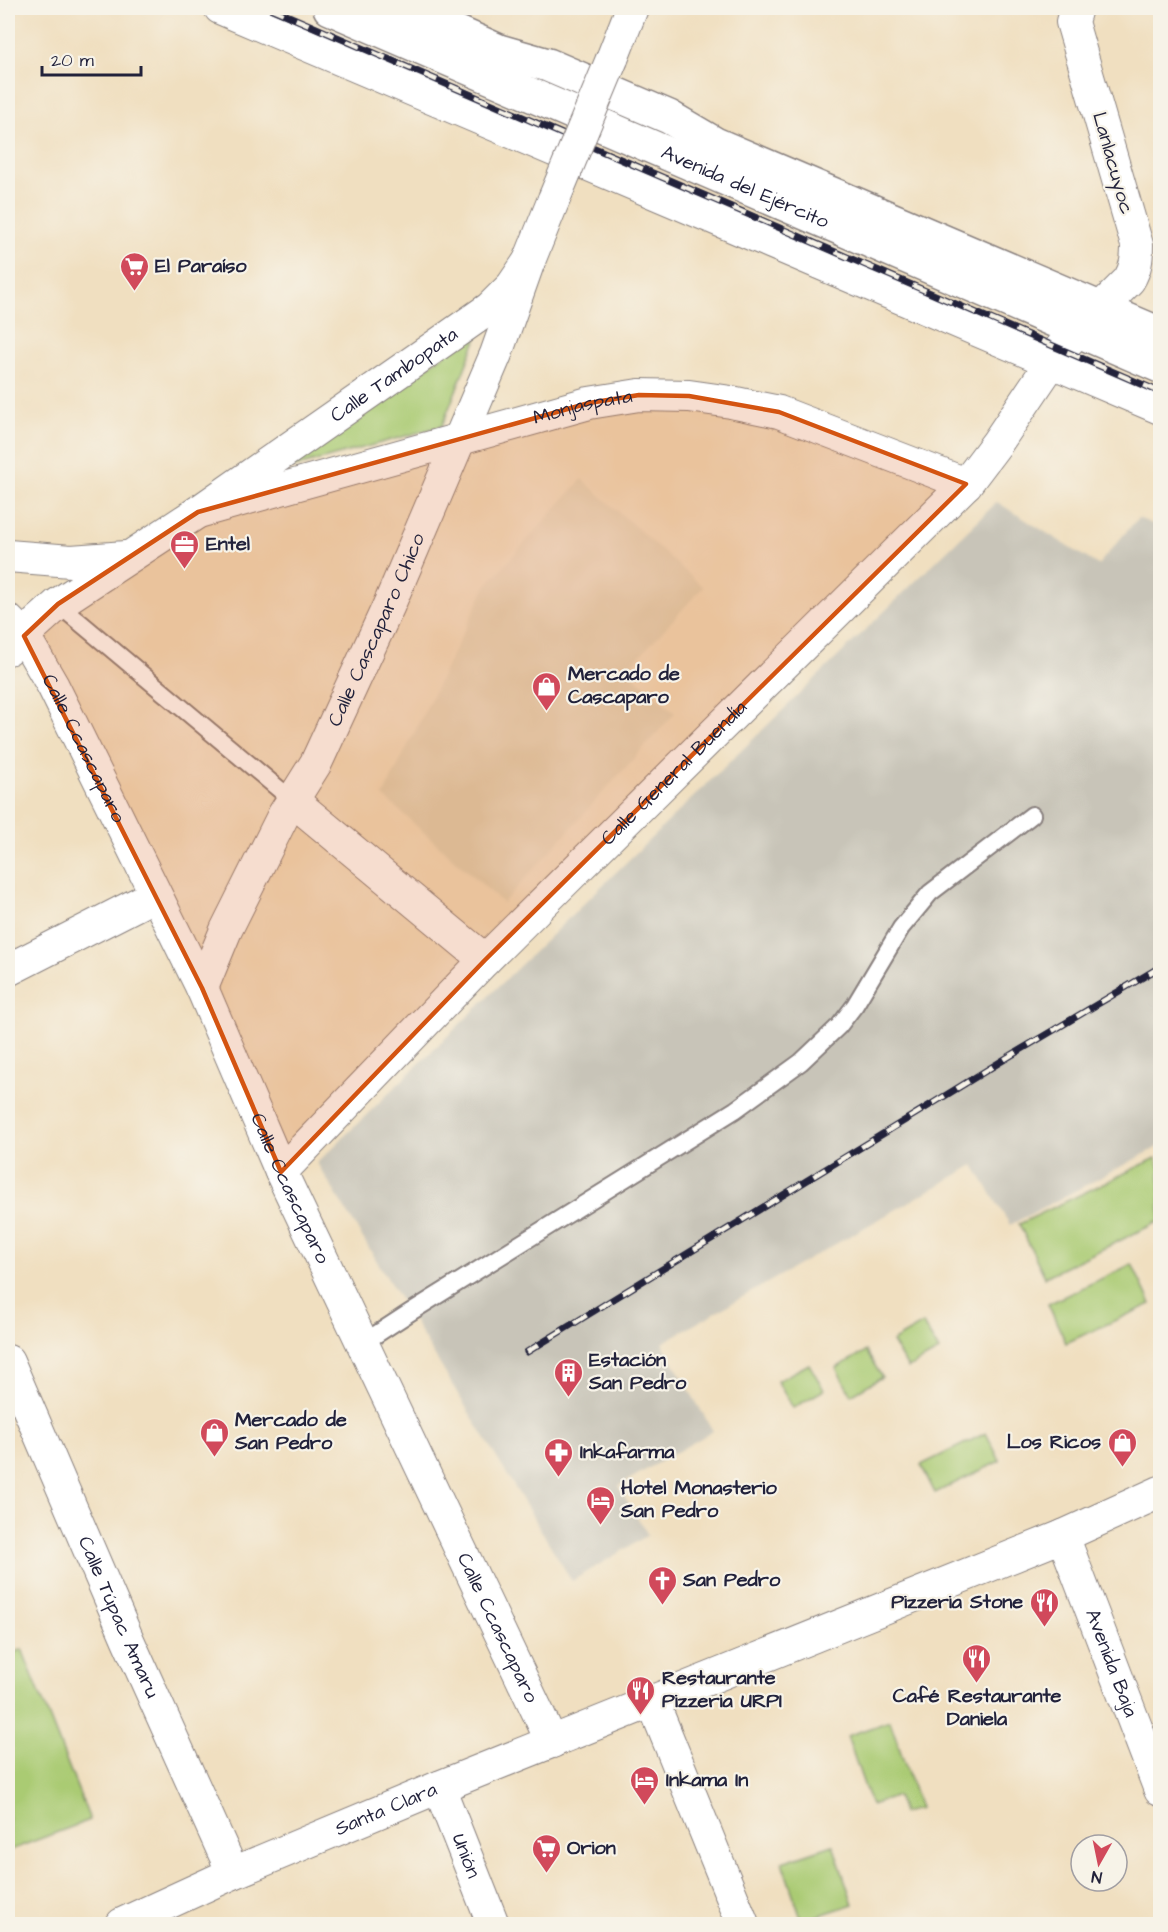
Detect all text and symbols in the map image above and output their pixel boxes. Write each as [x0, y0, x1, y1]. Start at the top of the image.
scale bar [42, 39, 141, 77]
text: 20 m [51, 48, 94, 73]
street label: Lanlacuyoc [1084, 109, 1141, 218]
street label: Avenida del Ejército [657, 138, 833, 236]
supermarket icon: El Paraíso [118, 250, 150, 292]
place label: El Paraíso [155, 252, 247, 280]
street label: Calle Tambopata [325, 321, 464, 429]
street label: Monjaspata [530, 382, 634, 432]
office icon: Entel [169, 528, 201, 570]
street label: Calle Cascaparo Chico [321, 529, 432, 731]
place label: Entel [206, 530, 250, 558]
place label: Mercado de Cascaparo [568, 660, 680, 711]
street label: Calle Ccascaparo [35, 669, 132, 828]
shop icon: Mercado de Cascaparo [531, 670, 563, 712]
street label: Calle General Buendía [594, 694, 753, 852]
street label: Calle Ccascaparo [243, 1109, 337, 1268]
place label: Estación San Pedro [588, 1346, 687, 1397]
building icon: Estación San Pedro [552, 1356, 584, 1398]
place label: Mercado de San Pedro [234, 1406, 347, 1457]
shop icon: Mercado de San Pedro [198, 1416, 230, 1458]
shop icon: Los Ricos [1106, 1426, 1138, 1468]
place label: Los Ricos [1007, 1428, 1101, 1456]
pharmacy icon: Inkafarma [543, 1436, 575, 1478]
place label: Inkafarma [580, 1438, 675, 1466]
place label: Hotel Monasterio San Pedro [620, 1474, 777, 1525]
hotel icon: Hotel Monasterio San Pedro [584, 1484, 616, 1526]
street label: Calle Túpac Amaru [71, 1532, 166, 1703]
street label: Calle Ccascaparo [450, 1548, 545, 1707]
church icon: San Pedro [646, 1564, 678, 1606]
place label: San Pedro [682, 1566, 781, 1594]
restaurant icon: Pizzeria Stone [1028, 1586, 1060, 1628]
place label: Pizzeria Stone [891, 1588, 1023, 1616]
street label: Avenida Baja [1078, 1605, 1145, 1721]
restaurant icon: Café Restaurante Daniela [961, 1642, 993, 1684]
place label: Restaurante Pizzeria URPI [662, 1664, 782, 1715]
restaurant icon: Restaurante Pizzeria URPI [625, 1674, 657, 1716]
place label: Café Restaurante Daniela [893, 1682, 1062, 1733]
hotel icon: Inkama In [629, 1764, 661, 1806]
place label: Inkama In [666, 1766, 748, 1794]
street label: Santa Clara [331, 1775, 441, 1843]
street label: Unión [445, 1830, 488, 1882]
supermarket icon: Orion [530, 1832, 562, 1874]
north arrow [1069, 1833, 1129, 1893]
place label: Orion [567, 1834, 616, 1862]
text: N [1090, 1865, 1103, 1888]

